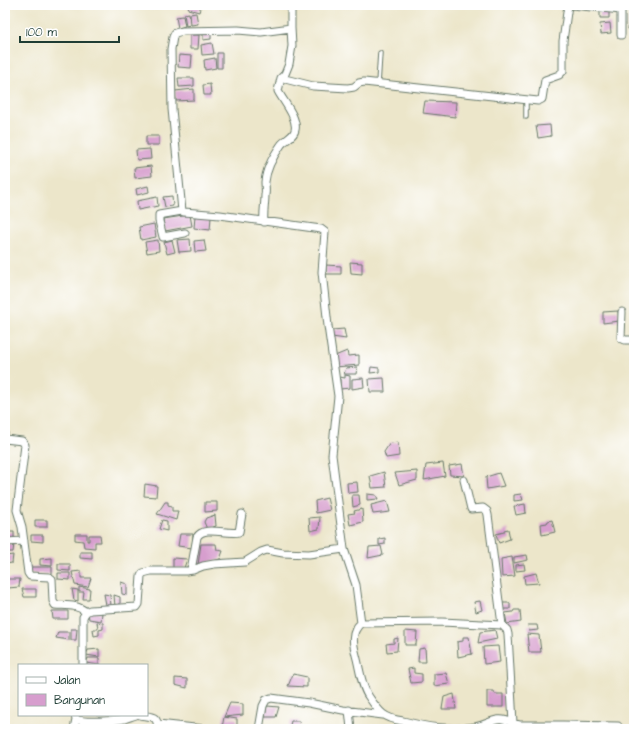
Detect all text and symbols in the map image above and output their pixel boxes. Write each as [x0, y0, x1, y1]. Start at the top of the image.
scale bar [20, 18, 119, 44]
text: 100 m [26, 24, 57, 41]
legend [18, 664, 148, 716]
text: Jalan [54, 672, 80, 689]
text: Bangunan [54, 692, 105, 710]

